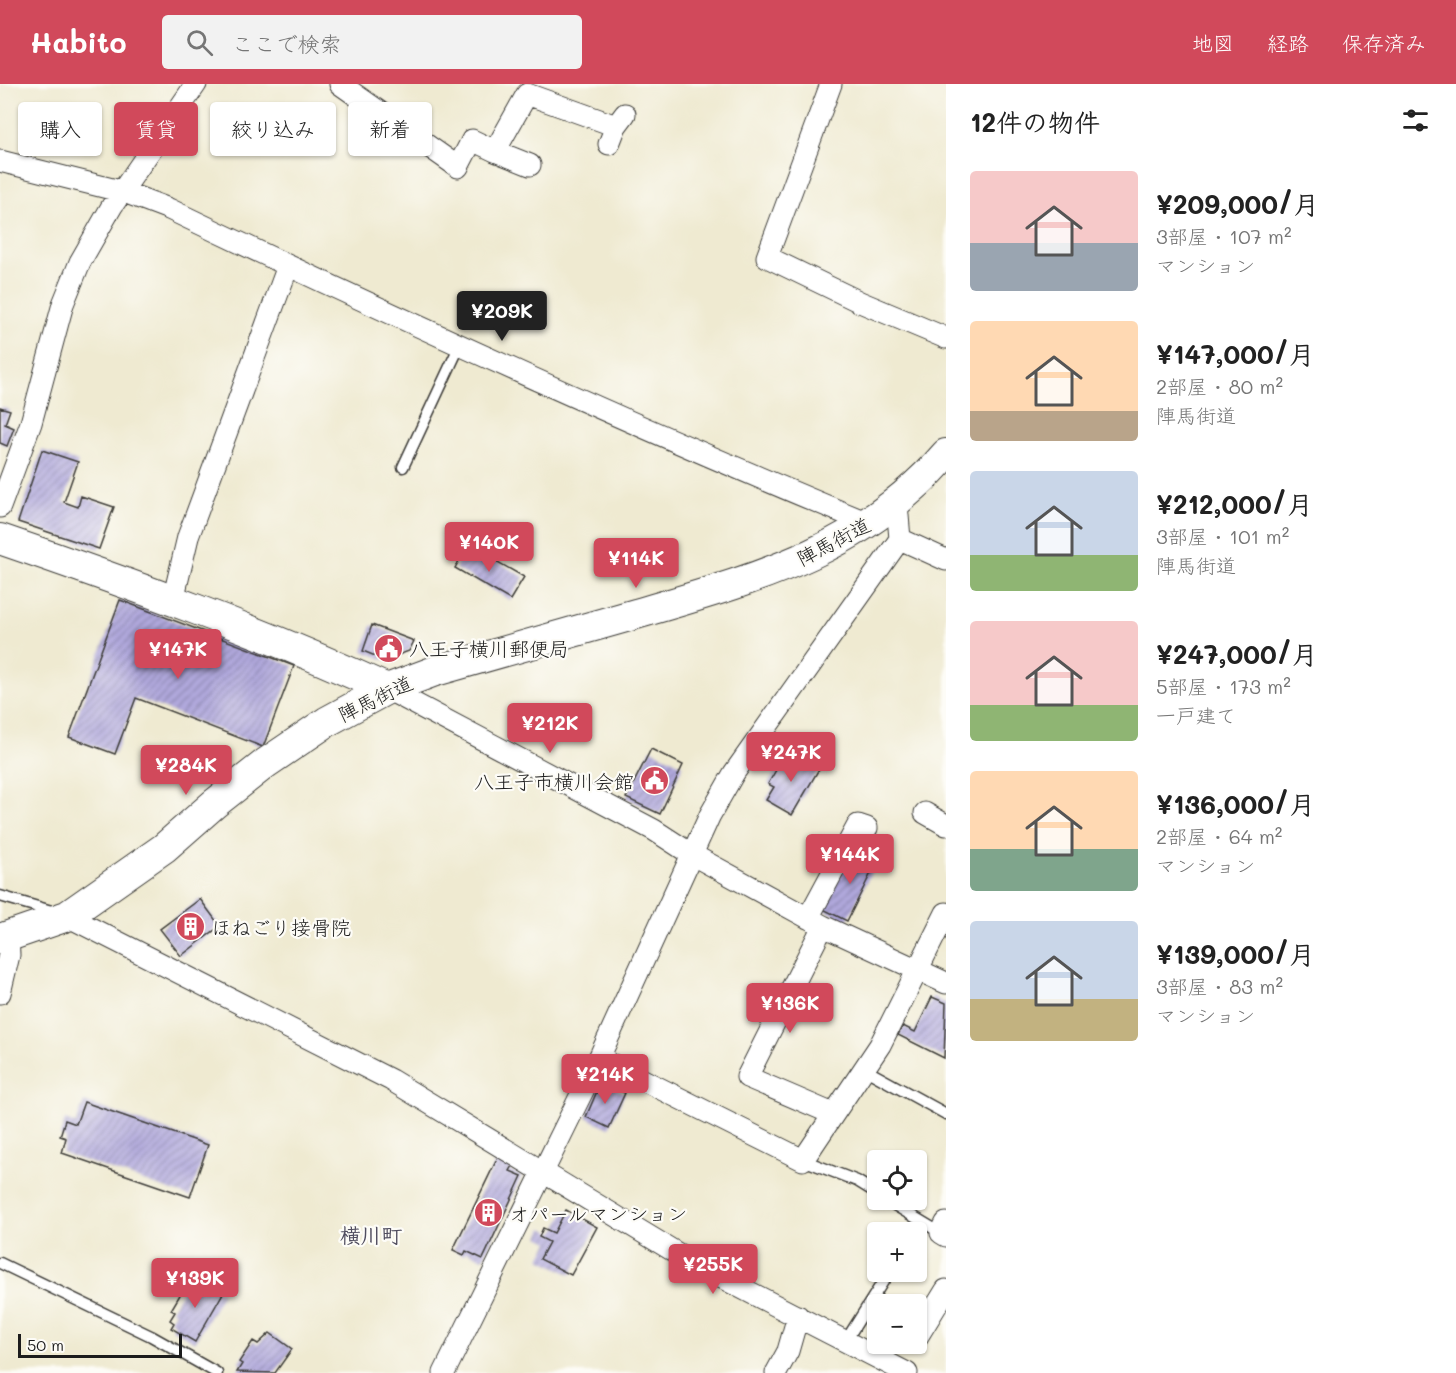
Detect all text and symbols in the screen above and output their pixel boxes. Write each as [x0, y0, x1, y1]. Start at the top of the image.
search box [162, 15, 582, 69]
text: Habito [30, 24, 126, 60]
icon: search [183, 26, 216, 59]
text: ここで検索 [231, 29, 341, 58]
text: 地図 [1192, 29, 1234, 56]
text: 経路 [1267, 29, 1309, 56]
text: 保存済み [1342, 29, 1426, 56]
chip: 購入 [18, 102, 102, 156]
chip: 賃貸 [114, 102, 198, 156]
chip: 絞り込み [210, 102, 336, 156]
chip: 新着 [348, 102, 432, 156]
icon: filters [1399, 104, 1432, 137]
text: 12件の物件 [970, 105, 1100, 139]
text: ¥209,000/月 [1156, 187, 1319, 221]
icon: home [1018, 195, 1090, 267]
text: 3部屋 · 107 m² [1156, 223, 1292, 249]
text: マンション [1156, 252, 1255, 278]
pin: ¥209K [460, 291, 544, 342]
text: ¥209K [471, 297, 533, 323]
text: ¥147,000/月 [1156, 337, 1315, 371]
icon: home [1018, 345, 1090, 417]
text: 2部屋 · 80 m² [1156, 373, 1283, 399]
text: 陣馬街道 [1156, 402, 1236, 428]
text: ¥212,000/月 [1156, 487, 1313, 521]
icon: home [1018, 495, 1090, 567]
street label: 陣馬街道 [792, 511, 874, 571]
pin: ¥140K [447, 522, 531, 573]
text: 3部屋 · 101 m² [1156, 523, 1289, 549]
text: ¥140K [459, 528, 519, 554]
pin: ¥114K [594, 538, 678, 589]
text: ¥114K [608, 544, 664, 570]
text: 陣馬街道 [1156, 552, 1236, 578]
pin: ¥147K [136, 629, 220, 680]
public building icon: 八王子横川郵便局 [372, 632, 404, 664]
text: ¥147K [149, 635, 207, 661]
place label: 八王子横川郵便局 [409, 635, 569, 661]
text: ¥247,000/月 [1156, 637, 1318, 671]
icon: home [1018, 645, 1090, 717]
street label: 陣馬街道 [333, 669, 417, 727]
text: 5部屋 · 173 m² [1156, 673, 1291, 699]
text: 一戸建て [1156, 702, 1236, 728]
pin: ¥212K [508, 703, 592, 754]
text: ¥212K [521, 709, 579, 735]
pin: ¥247K [749, 732, 833, 783]
text: ¥247K [760, 738, 822, 764]
pin: ¥284K [144, 745, 228, 796]
text: ¥284K [155, 751, 217, 777]
public building icon: 八王子市横川会館 [639, 765, 671, 797]
place label: 八王子市横川会館 [474, 768, 634, 794]
text: ¥136,000/月 [1156, 787, 1315, 821]
icon: home [1018, 795, 1090, 867]
text: 2部屋 · 64 m² [1156, 823, 1282, 849]
pin: ¥144K [808, 834, 892, 885]
text: ¥144K [820, 840, 880, 866]
text: マンション [1156, 852, 1255, 878]
building icon: ほねごり接骨院 [174, 911, 206, 943]
place label: ほねごり接骨院 [211, 914, 351, 940]
text: ¥139,000/月 [1156, 937, 1315, 971]
icon: home [1018, 945, 1090, 1017]
text: 3部屋 · 83 m² [1156, 973, 1283, 999]
pin: ¥136K [748, 983, 832, 1034]
text: ¥136K [760, 989, 820, 1015]
text: マンション [1156, 1002, 1255, 1028]
pin: ¥214K [563, 1054, 647, 1105]
text: ¥214K [576, 1060, 634, 1086]
map controls [867, 1150, 927, 1354]
button: locate [867, 1150, 927, 1210]
building icon: オパールマンション [472, 1197, 504, 1229]
place label: オパールマンション [509, 1200, 687, 1226]
district label: 横川町 [340, 1221, 403, 1248]
button: + [867, 1222, 927, 1282]
pin: ¥255K [671, 1244, 755, 1295]
text: ¥255K [683, 1250, 743, 1276]
pin: ¥139K [153, 1258, 237, 1309]
text: ¥139K [165, 1264, 225, 1290]
button: − [867, 1294, 927, 1354]
scale bar [18, 1331, 182, 1358]
text: 50 m [27, 1334, 64, 1355]

